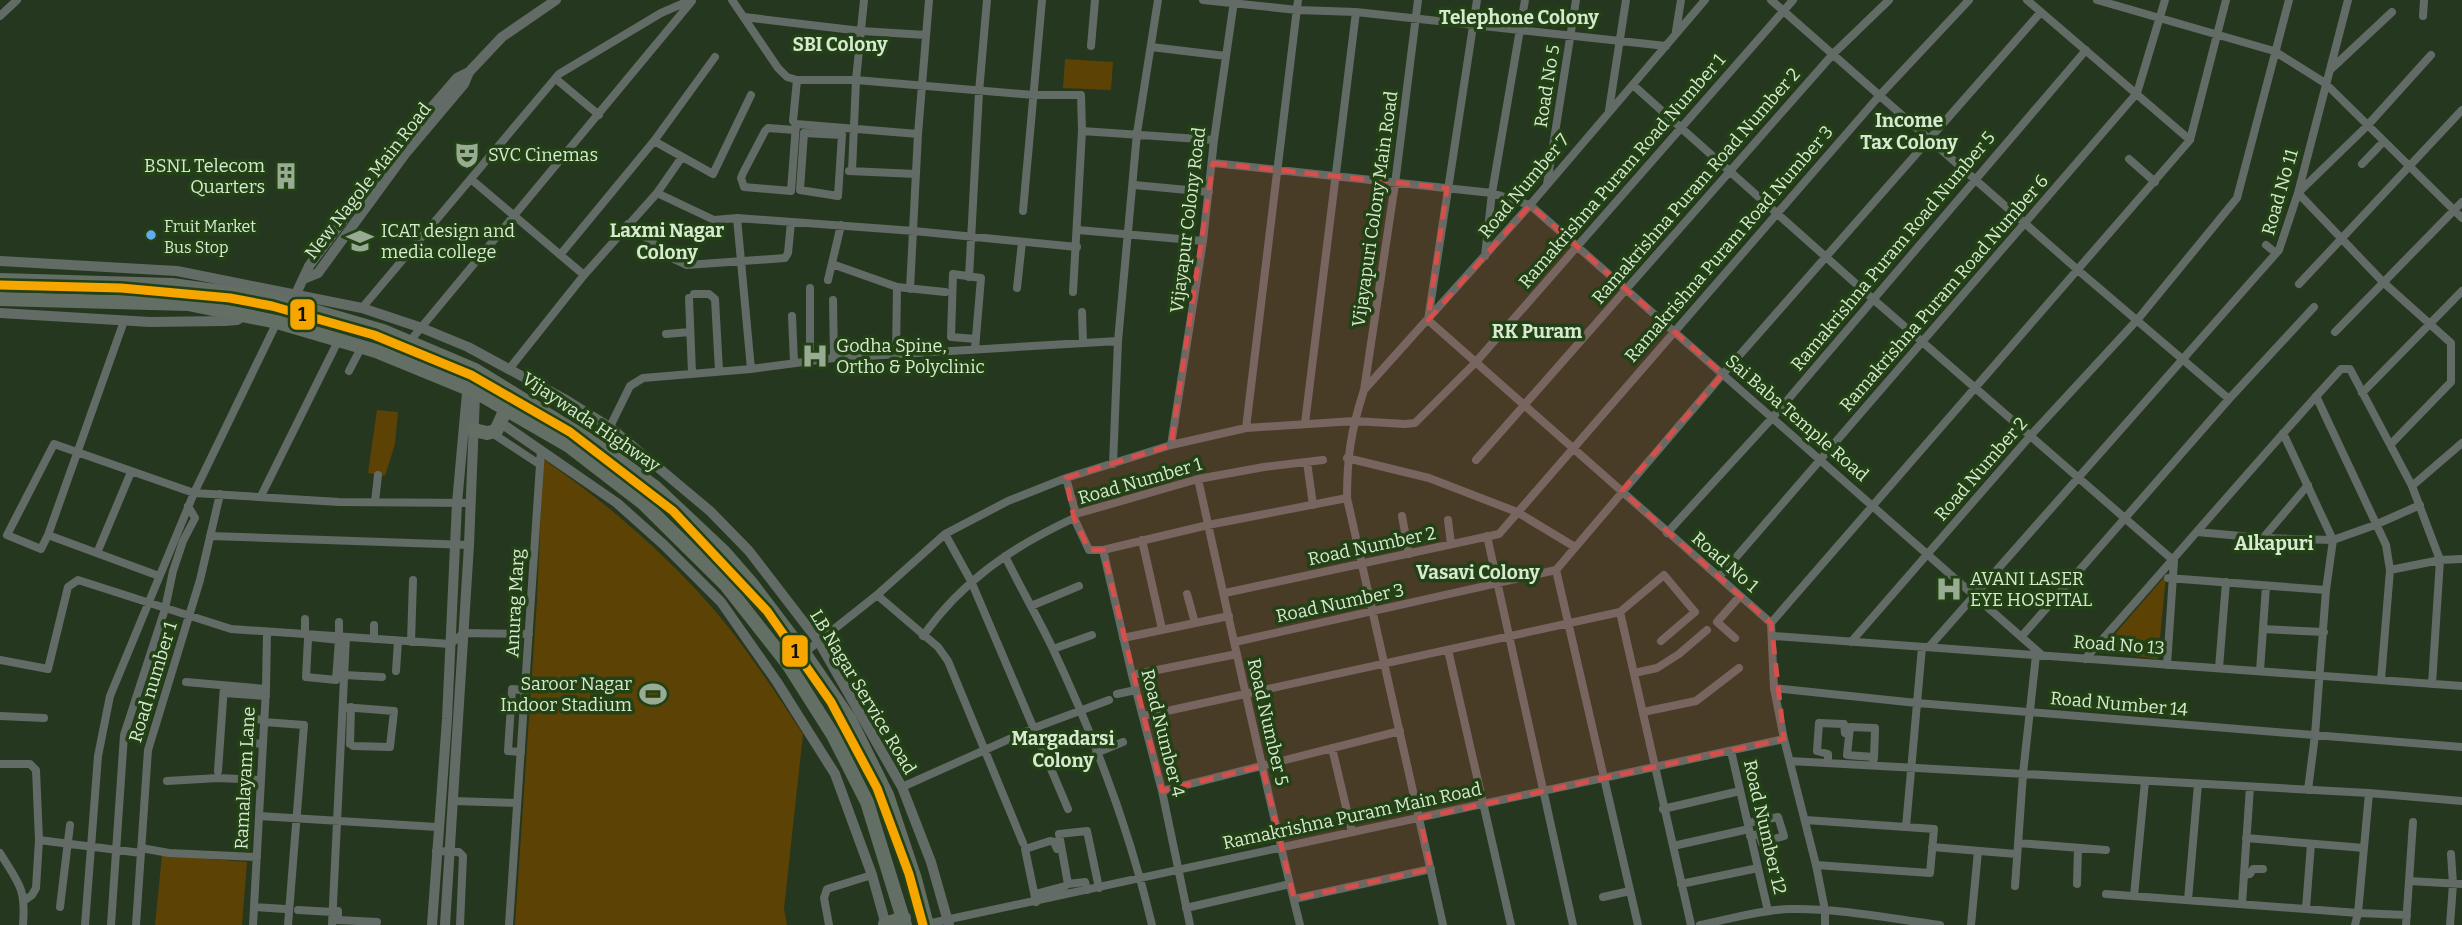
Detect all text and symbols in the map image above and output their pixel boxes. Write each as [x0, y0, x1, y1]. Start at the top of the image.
district label: Telephone Colony [1439, 6, 1599, 29]
district label: SBI Colony [792, 33, 888, 56]
street label: Road No 5 [1530, 43, 1564, 129]
street label: Ramakrishna Puram Road Number 1 [1514, 49, 1730, 293]
street label: Ramakrishna Puram Road Number 2 [1587, 63, 1805, 309]
street label: Vijayapuri Colony Main Road [1348, 89, 1403, 328]
street label: New Nagole Main Road [300, 98, 436, 264]
district label: Income Tax Colony [1860, 109, 1958, 154]
street label: Ramakrishna Puram Road Number 3 [1620, 121, 1838, 367]
street label: Vijayapur Colony Road [1166, 126, 1210, 314]
street label: Ramakrishna Puram Road Number 5 [1786, 127, 2000, 375]
street label: Road Number 7 [1474, 129, 1574, 243]
theatre icon: SVC Cinemas [452, 140, 482, 170]
place label: SVC Cinemas [488, 144, 598, 166]
street label: Road No 11 [2257, 146, 2303, 238]
place label: BSNL Telecom Quarters [144, 155, 265, 198]
building icon: BSNL Telecom Quarters [271, 161, 301, 191]
street label: Ramakrishna Puram Road Number 6 [1835, 170, 2053, 416]
place label: Fruit Market Bus Stop [164, 217, 256, 257]
district label: Laxmi Nagar Colony [610, 219, 724, 264]
place label: ICAT design and media college [381, 220, 515, 263]
school or university icon: ICAT design and media college [345, 226, 375, 256]
marker: Fruit Market Bus Stop [144, 228, 158, 242]
line badge: 1 [289, 298, 316, 331]
text: 1 [298, 303, 307, 326]
district label: RK Puram [1492, 320, 1582, 343]
place label: Godha Spine, Ortho & Polyclinic [836, 335, 985, 378]
hospital icon: Godha Spine, Ortho & Polyclinic [800, 341, 830, 371]
street label: Sai Baba Temple Road [1721, 350, 1873, 486]
street label: Vijaywada Highway [518, 368, 665, 477]
street label: Road Number 2 [1930, 413, 2032, 525]
street label: Road Number 1 [1076, 453, 1205, 509]
street label: Road Number 2 [1306, 522, 1438, 570]
street label: Road No 1 [1687, 527, 1763, 597]
district label: Alkapuri [2234, 532, 2314, 555]
street label: Anurag Marg [501, 548, 529, 658]
district label: Vasavi Colony [1416, 561, 1540, 584]
place label: AVANI LASER EYE HOSPITAL [1970, 568, 2092, 611]
hospital icon: AVANI LASER EYE HOSPITAL [1934, 574, 1964, 604]
street label: Road Number 3 [1274, 579, 1406, 627]
street label: LB Nagar Service Road [805, 606, 921, 779]
street label: Road number 1 [124, 618, 182, 745]
street label: Road No 13 [2073, 631, 2165, 659]
line badge: 1 [781, 634, 809, 668]
text: 1 [791, 640, 800, 663]
street label: Road Number 5 [1243, 656, 1293, 788]
street label: Road Number 4 [1136, 667, 1190, 800]
place label: Saroor Nagar Indoor Stadium [500, 673, 632, 716]
sports icon: Saroor Nagar Indoor Stadium [638, 679, 668, 709]
street label: Road Number 14 [2049, 687, 2189, 721]
street label: Ramalayam Lane [230, 706, 260, 850]
district label: Margadarsi Colony [1011, 727, 1115, 772]
street label: Road Number 12 [1739, 758, 1791, 896]
street label: Ramakrishna Puram Main Road [1221, 778, 1484, 854]

